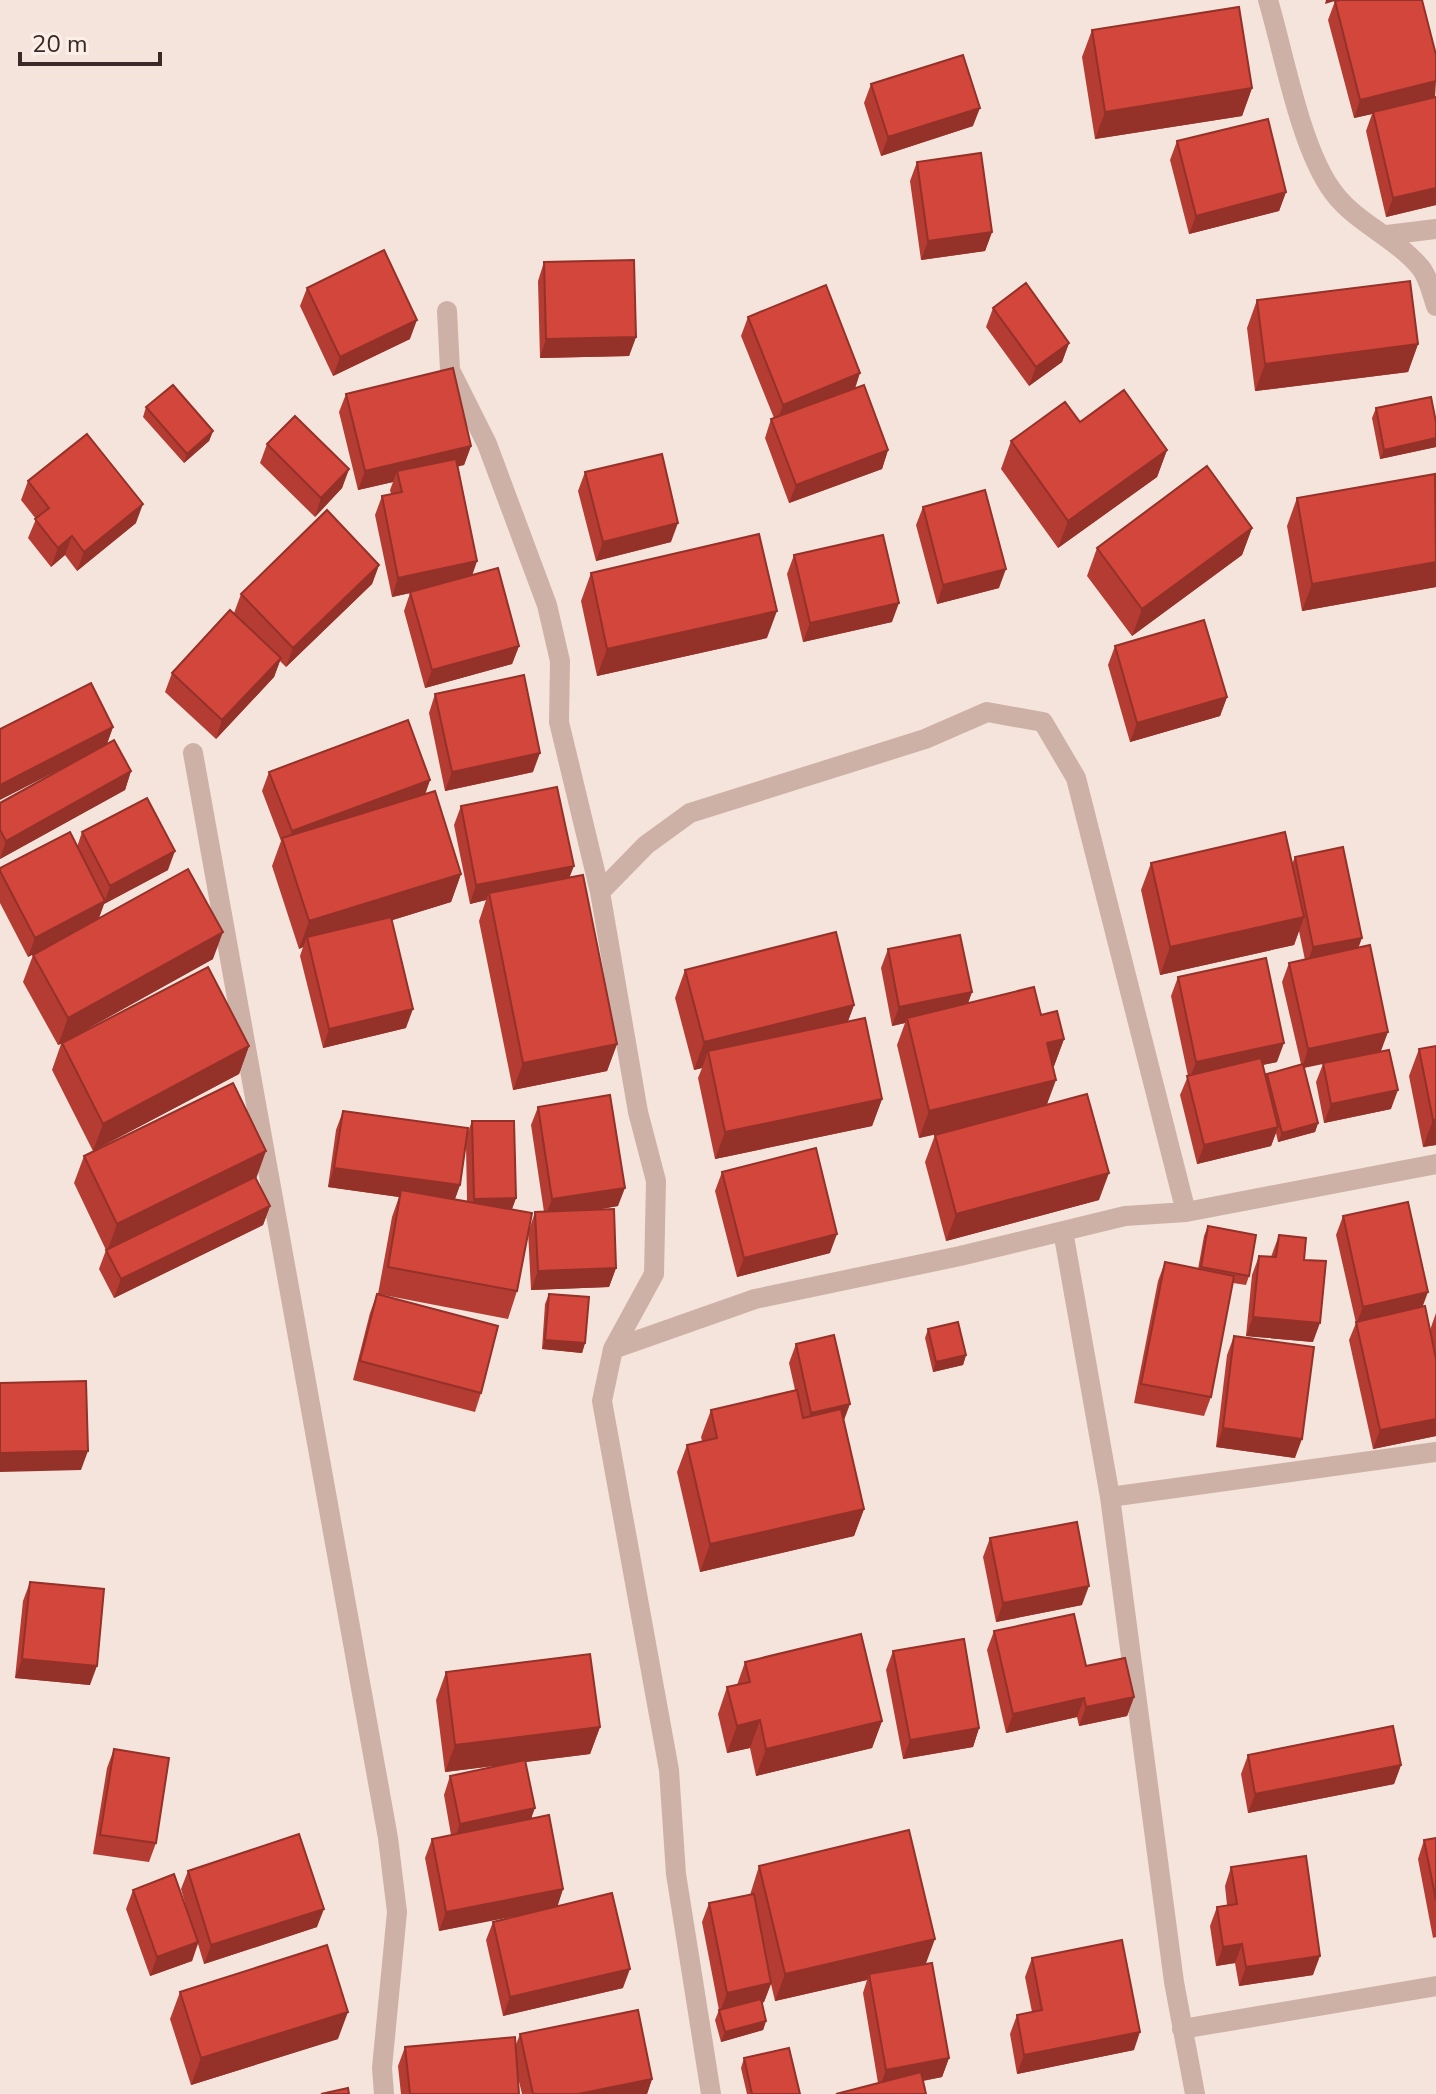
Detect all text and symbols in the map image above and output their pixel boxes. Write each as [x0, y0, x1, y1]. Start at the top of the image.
scale bar [20, 16, 160, 66]
text: 20 m [32, 28, 88, 60]

